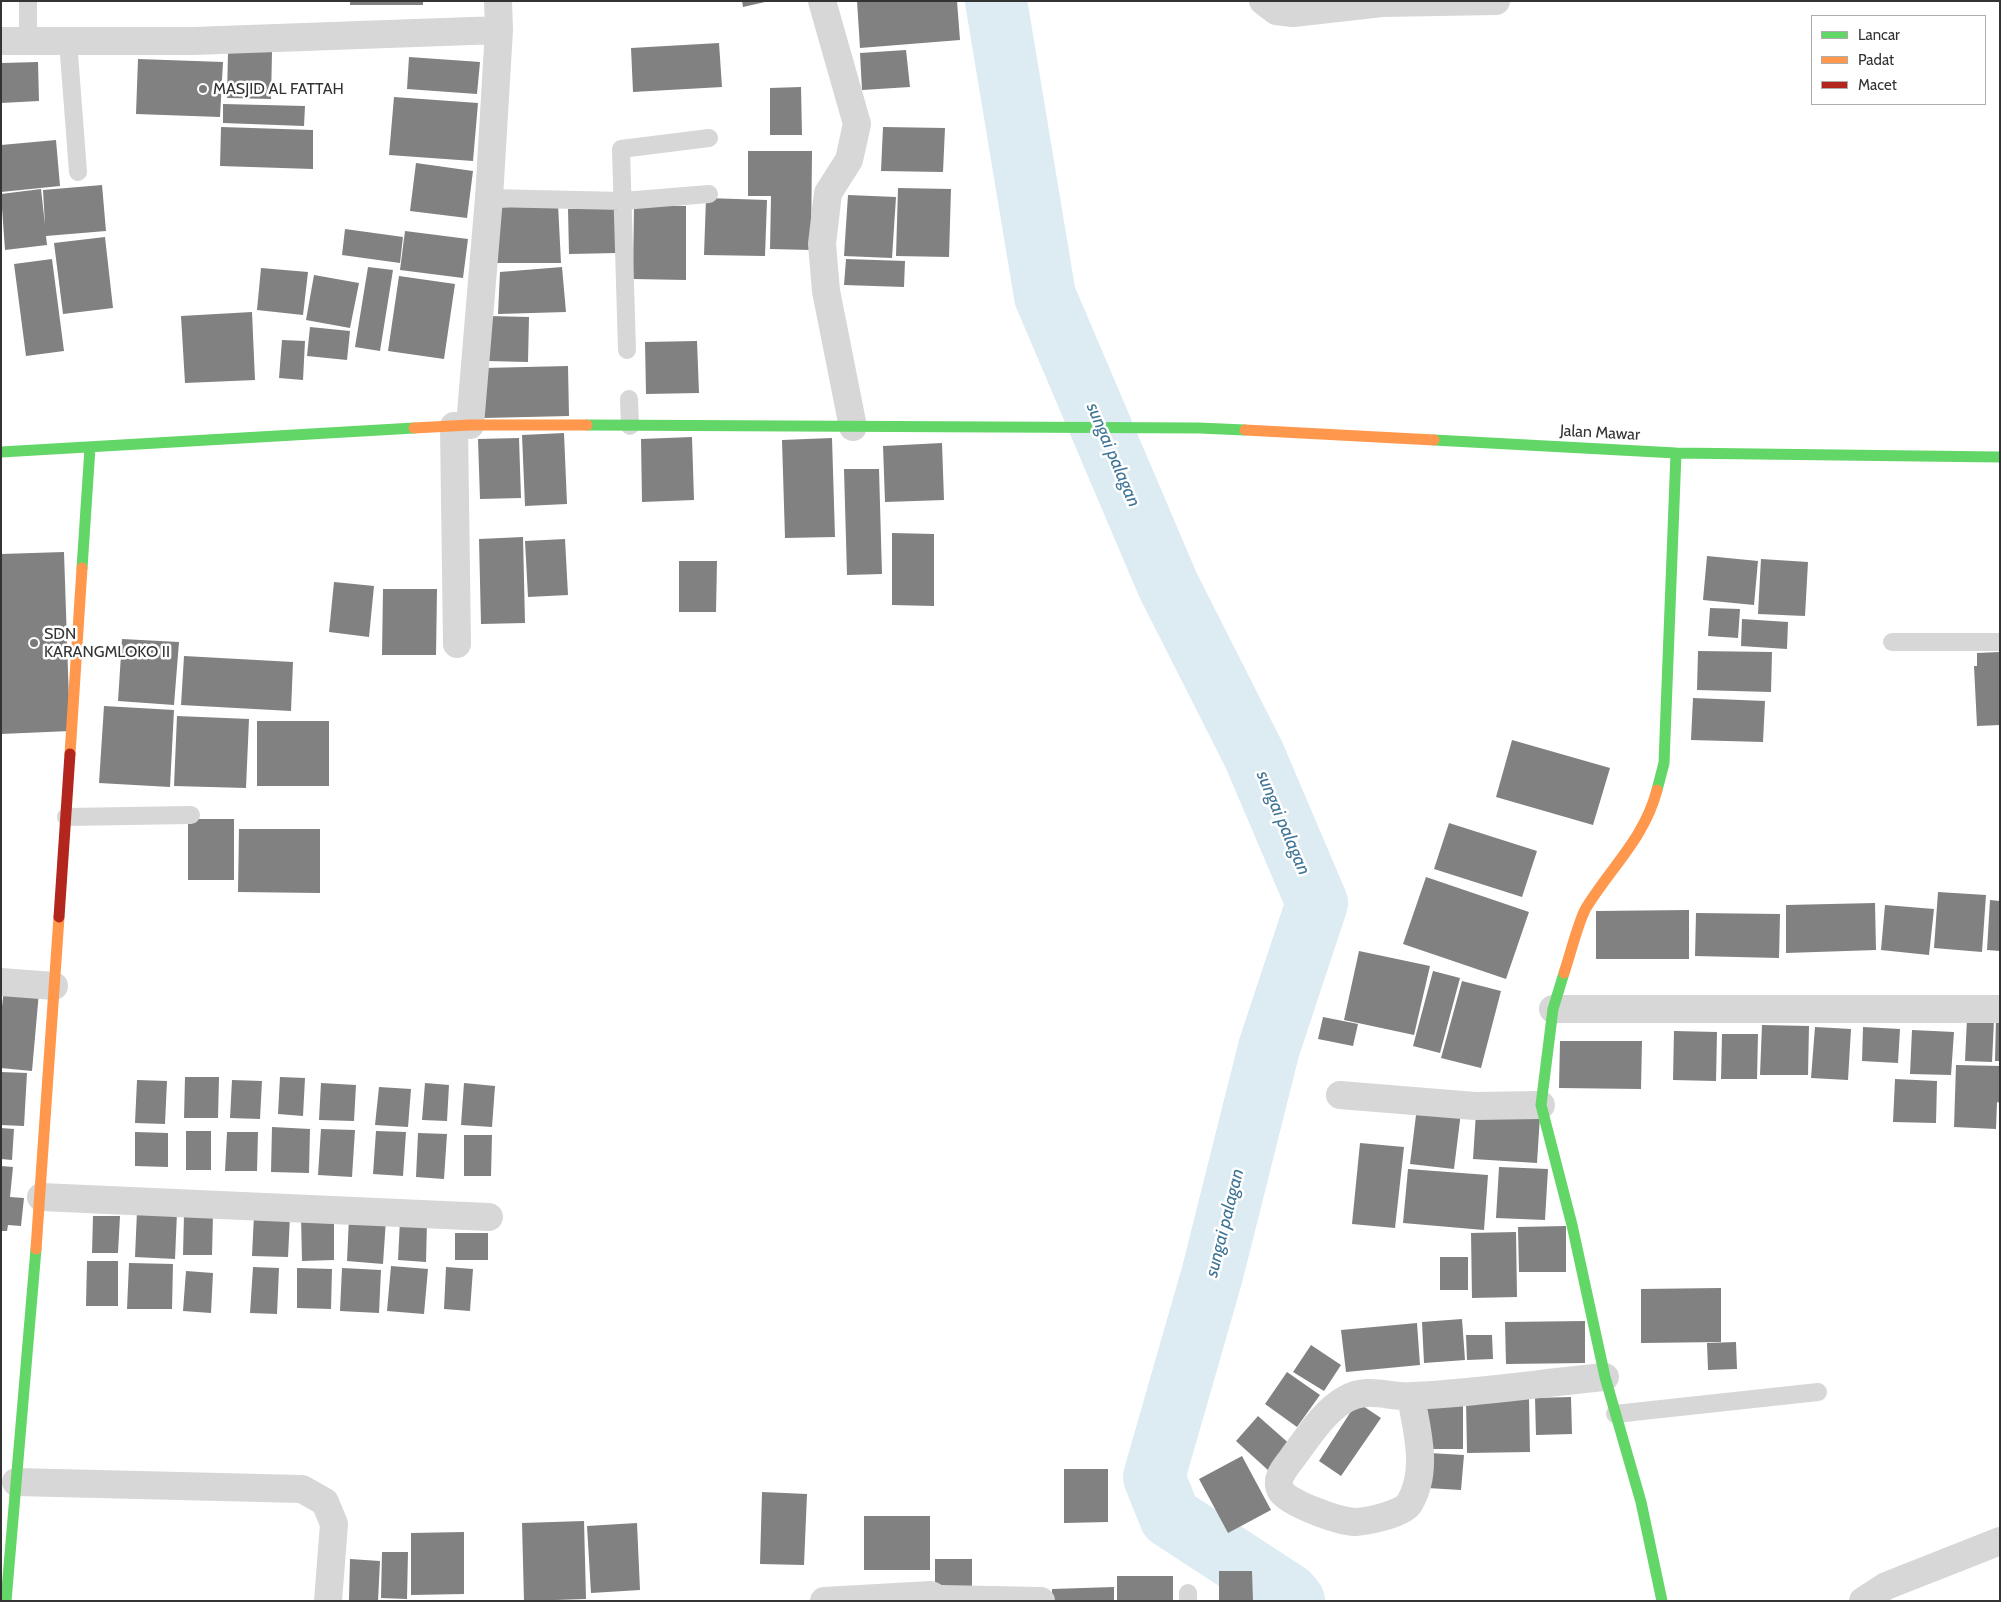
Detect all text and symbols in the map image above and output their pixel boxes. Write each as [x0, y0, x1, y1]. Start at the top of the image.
legend [1811, 15, 1986, 105]
text: Lancar [1858, 26, 1900, 44]
text: Padat [1858, 51, 1894, 69]
text: Macet [1858, 76, 1897, 94]
place label: MASJID AL FATTAH [213, 79, 344, 99]
marker: MASJID AL FATTAH [197, 83, 209, 95]
water label: sungai palagan [1081, 400, 1145, 510]
street label: Jalan Mawar [1559, 421, 1641, 445]
place label: SDN KARANGMLOKO II [44, 624, 170, 662]
marker: SDN KARANGMLOKO II [28, 637, 40, 649]
water label: sungai palagan [1251, 768, 1315, 878]
water label: sungai palagan [1201, 1167, 1249, 1279]

